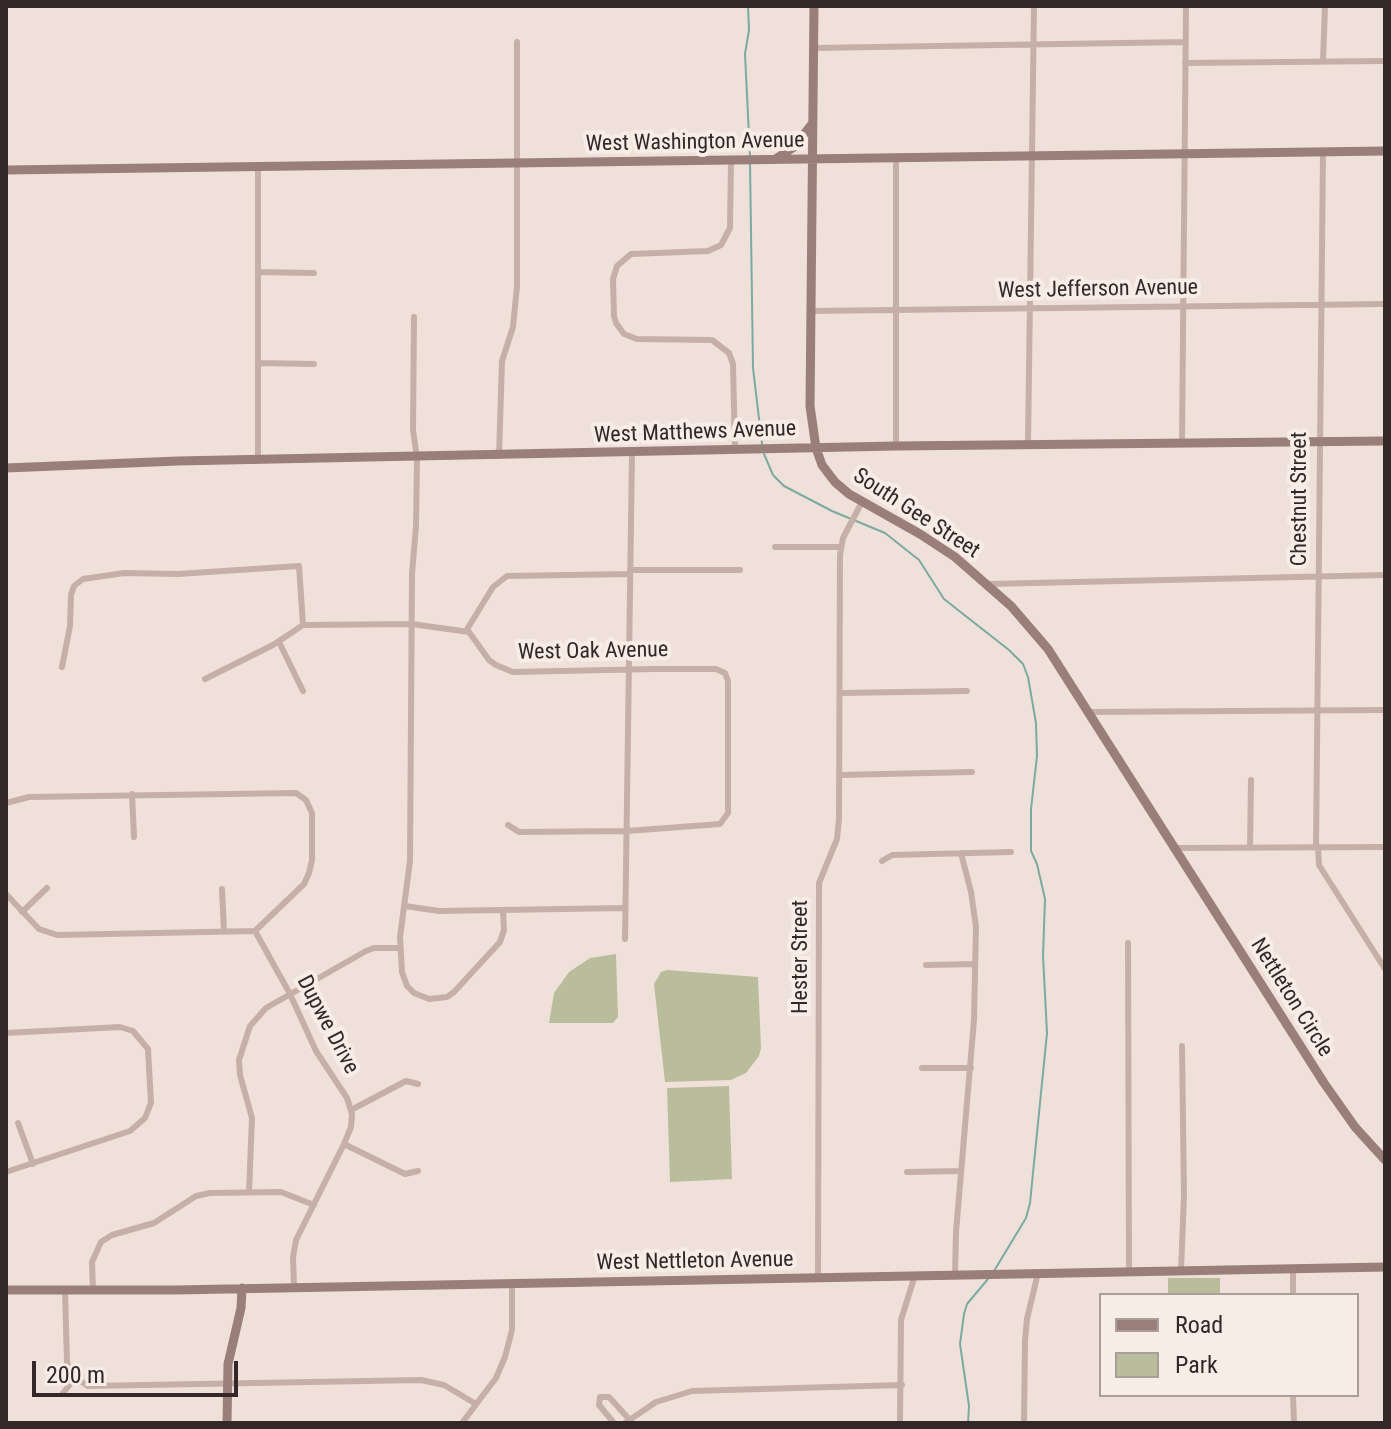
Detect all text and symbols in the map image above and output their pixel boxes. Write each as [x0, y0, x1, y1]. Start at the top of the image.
street label: West Washington Avenue [585, 128, 805, 158]
street label: West Jefferson Avenue [998, 275, 1198, 305]
street label: West Matthews Avenue [594, 416, 796, 450]
street label: Chestnut Street [1287, 432, 1313, 566]
street label: South Gee Street [848, 463, 984, 565]
street label: West Oak Avenue [518, 637, 668, 667]
street label: Hester Street [788, 900, 814, 1014]
street label: Nettleton Circle [1244, 934, 1338, 1062]
street label: Dupwe Drive [290, 971, 364, 1079]
street label: West Nettleton Avenue [596, 1247, 794, 1277]
legend [1099, 1293, 1359, 1397]
text: Road [1175, 1311, 1223, 1339]
scale bar [36, 1345, 242, 1395]
text: Park [1175, 1351, 1218, 1379]
text: 200 m [46, 1361, 105, 1389]

